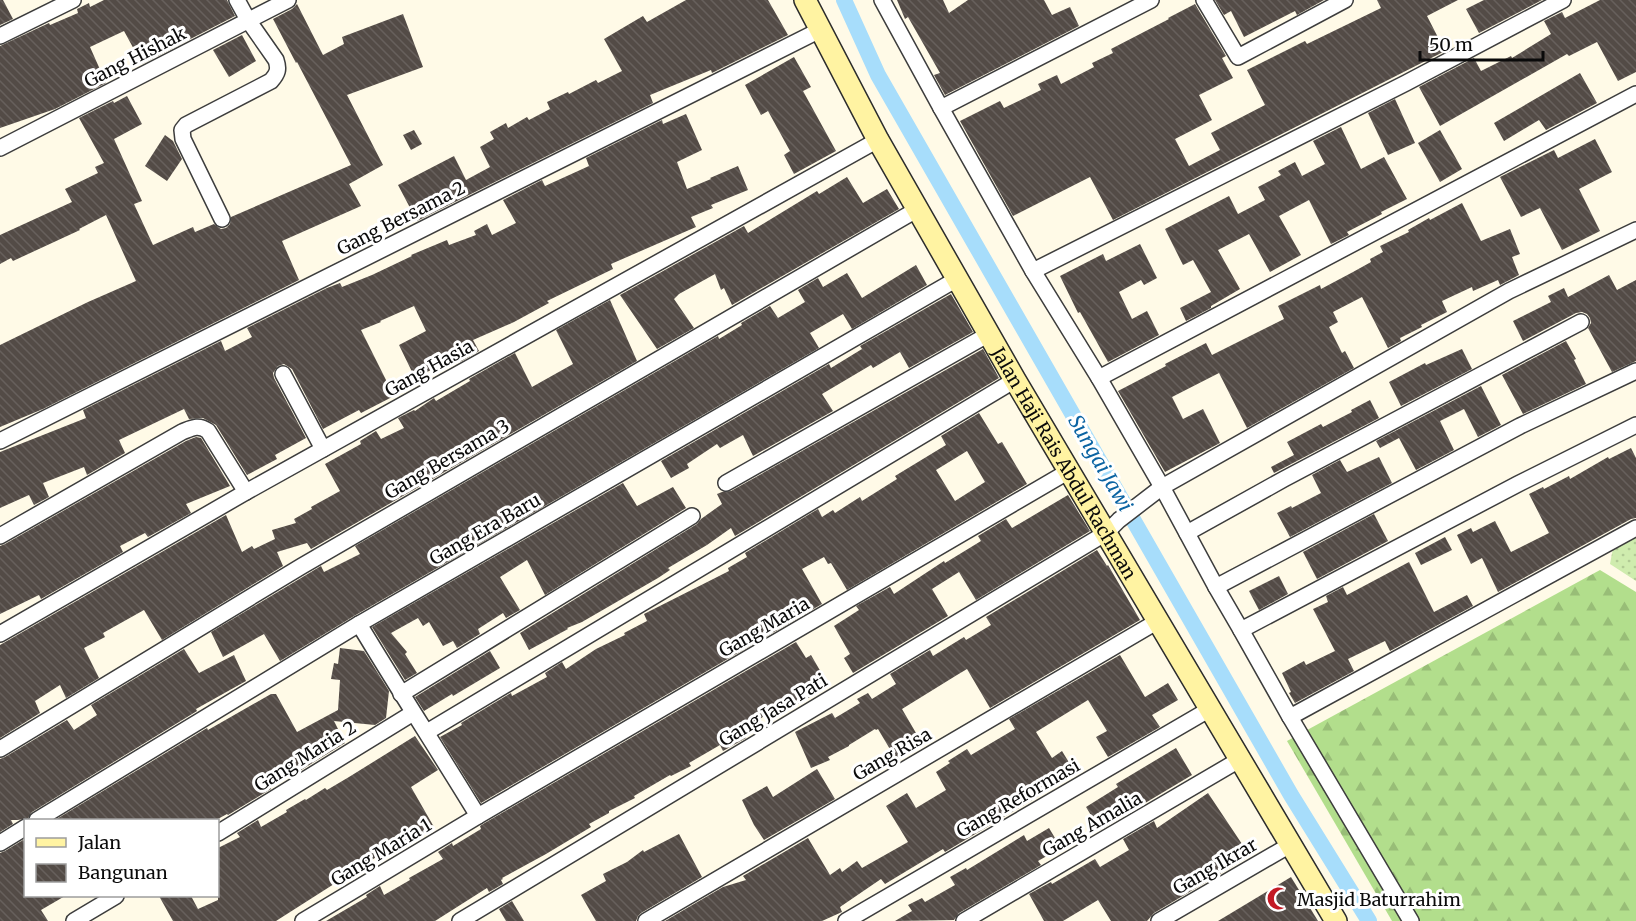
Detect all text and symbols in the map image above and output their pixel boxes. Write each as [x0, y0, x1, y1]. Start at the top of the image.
street label: Gang Hishak [80, 21, 190, 92]
scale bar [1420, 24, 1543, 62]
text: 50 m [1429, 33, 1473, 56]
street label: Gang Bersama 2 [333, 176, 469, 260]
street label: Gang Hasia [381, 334, 478, 402]
street label: Jalan Haji Rais Abdul Rachman [987, 342, 1142, 583]
water label: Sungai Jawi [1063, 410, 1139, 516]
street label: Gang Bersama 3 [381, 414, 513, 504]
street label: Gang Era Baru [425, 488, 545, 570]
street label: Gang Maria [715, 592, 814, 662]
street label: Gang Jasa Pati [715, 669, 831, 751]
street label: Gang Maria 2 [250, 716, 360, 796]
street label: Gang Risa [849, 722, 936, 786]
street label: Gang Reformasi [952, 753, 1084, 843]
street label: Gang Amalia [1038, 786, 1146, 862]
street label: Gang Maria 1 [327, 813, 435, 891]
legend [24, 819, 219, 897]
text: Jalan [77, 831, 121, 854]
street label: Gang Ikrar [1169, 833, 1261, 899]
text: Bangunan [78, 861, 168, 884]
mosque icon: Masjid Baturrahim [1266, 886, 1292, 912]
place label: Masjid Baturrahim [1297, 888, 1461, 911]

